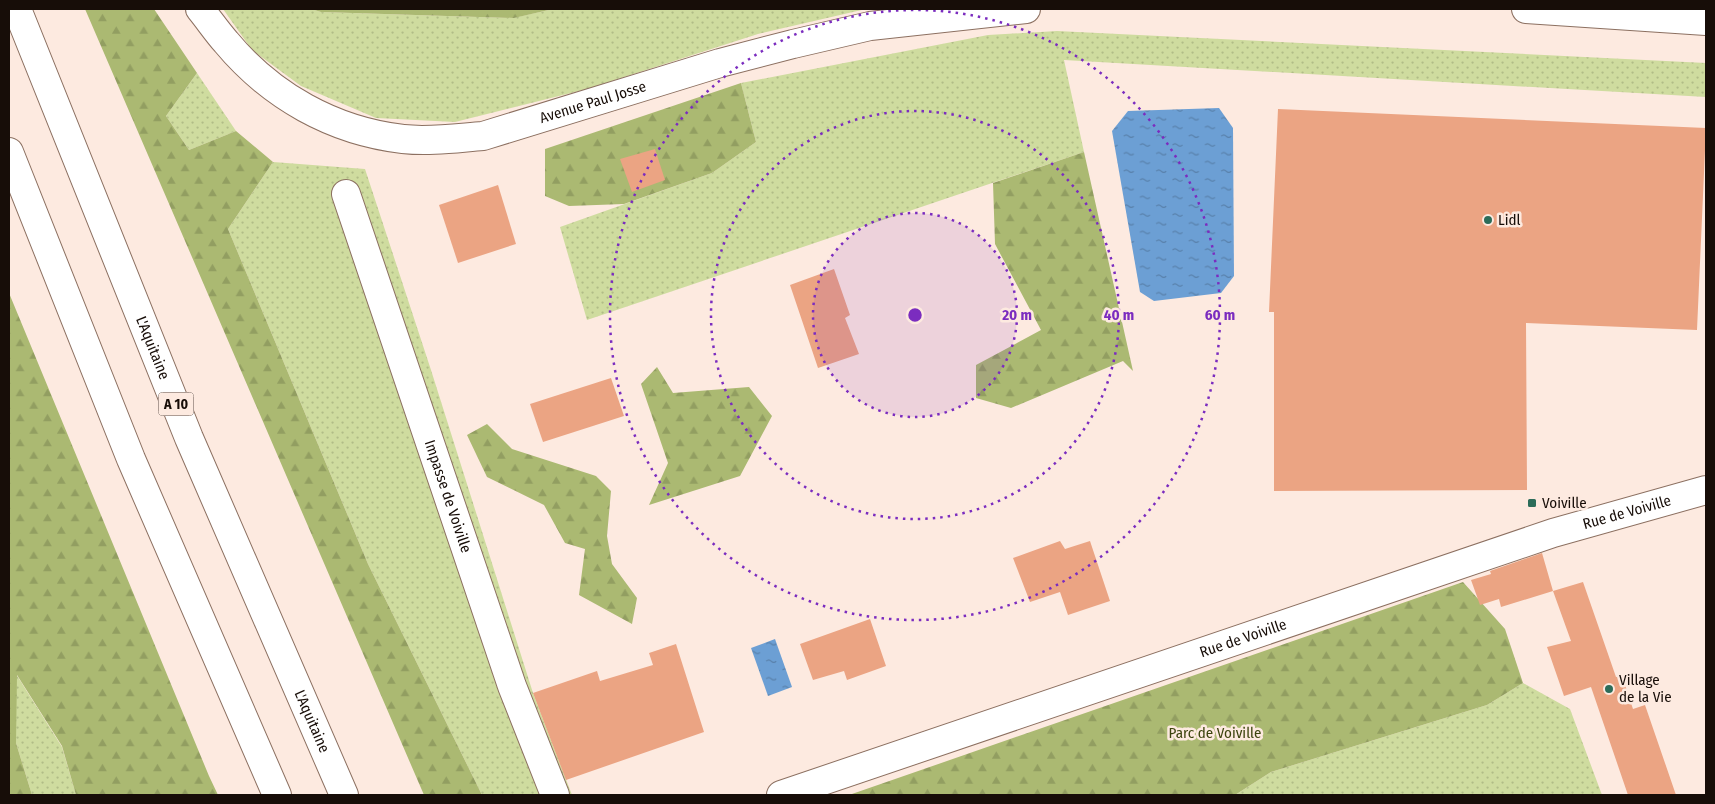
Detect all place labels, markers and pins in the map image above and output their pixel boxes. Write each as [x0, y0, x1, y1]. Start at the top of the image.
place label: Lidl [1498, 211, 1520, 229]
marker: Lidl [1482, 214, 1494, 226]
centre of rings [906, 306, 924, 324]
place label: Voiville [1542, 494, 1587, 512]
marker: Voiville [1526, 497, 1538, 509]
place label: Village de la Vie [1619, 671, 1672, 706]
marker: Village de la Vie [1603, 683, 1615, 695]

